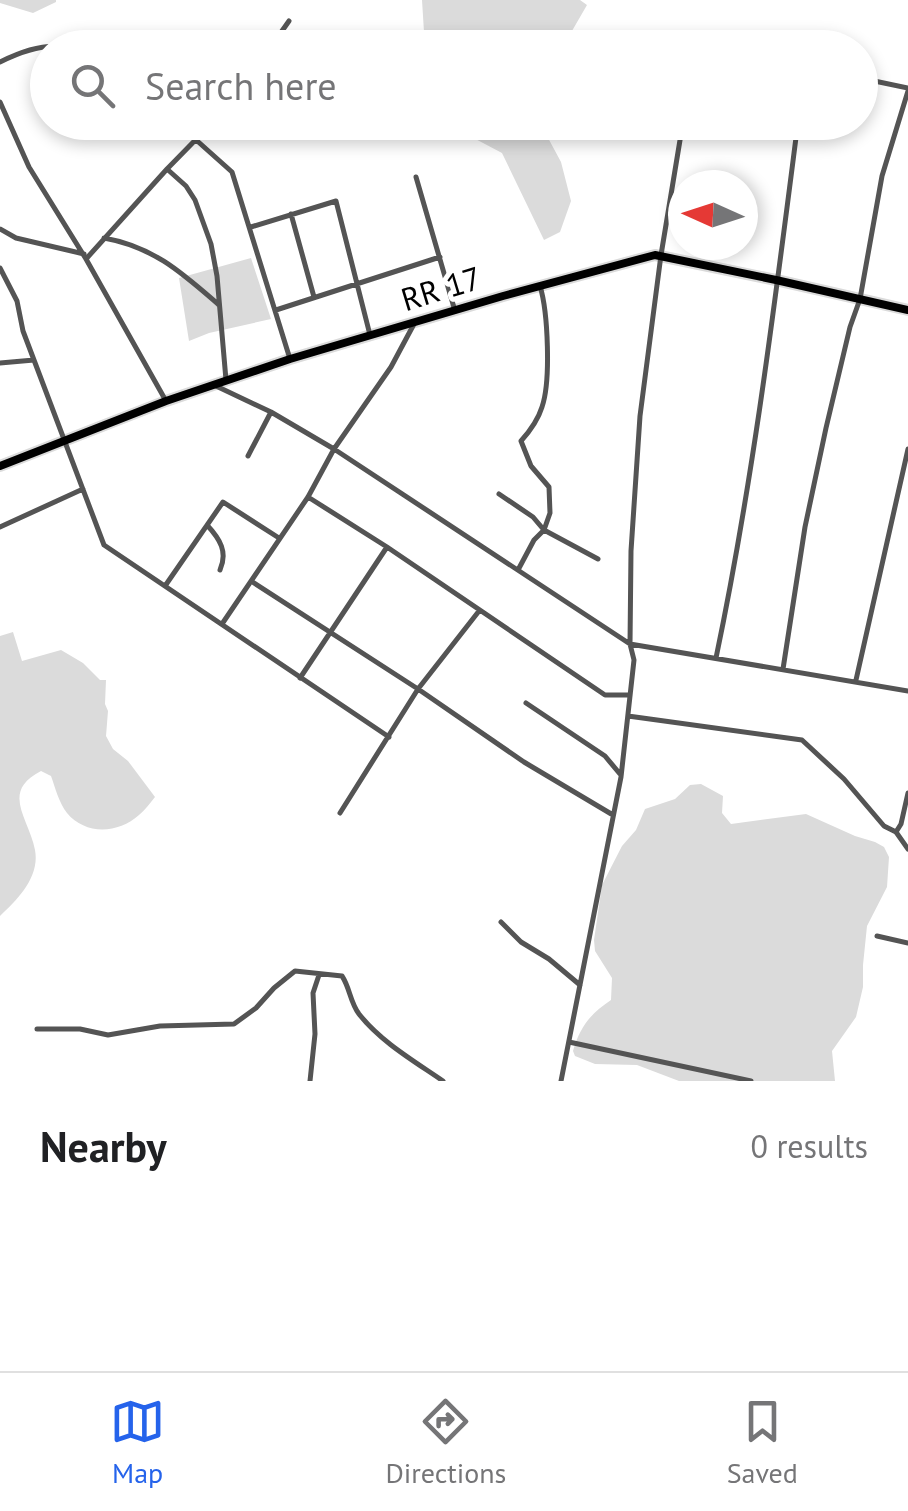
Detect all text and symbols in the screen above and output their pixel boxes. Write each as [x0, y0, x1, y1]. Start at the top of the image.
search box [30, 30, 878, 140]
icon: search [65, 58, 120, 113]
text: Search here [145, 61, 337, 110]
north arrow [668, 170, 758, 260]
street label: RR 17 [396, 256, 486, 320]
text: Nearby [40, 1119, 167, 1174]
text: 0 results [750, 1125, 868, 1167]
tab: Map [110, 1394, 165, 1491]
tab: Directions [385, 1394, 506, 1491]
tab: Saved [727, 1394, 798, 1491]

